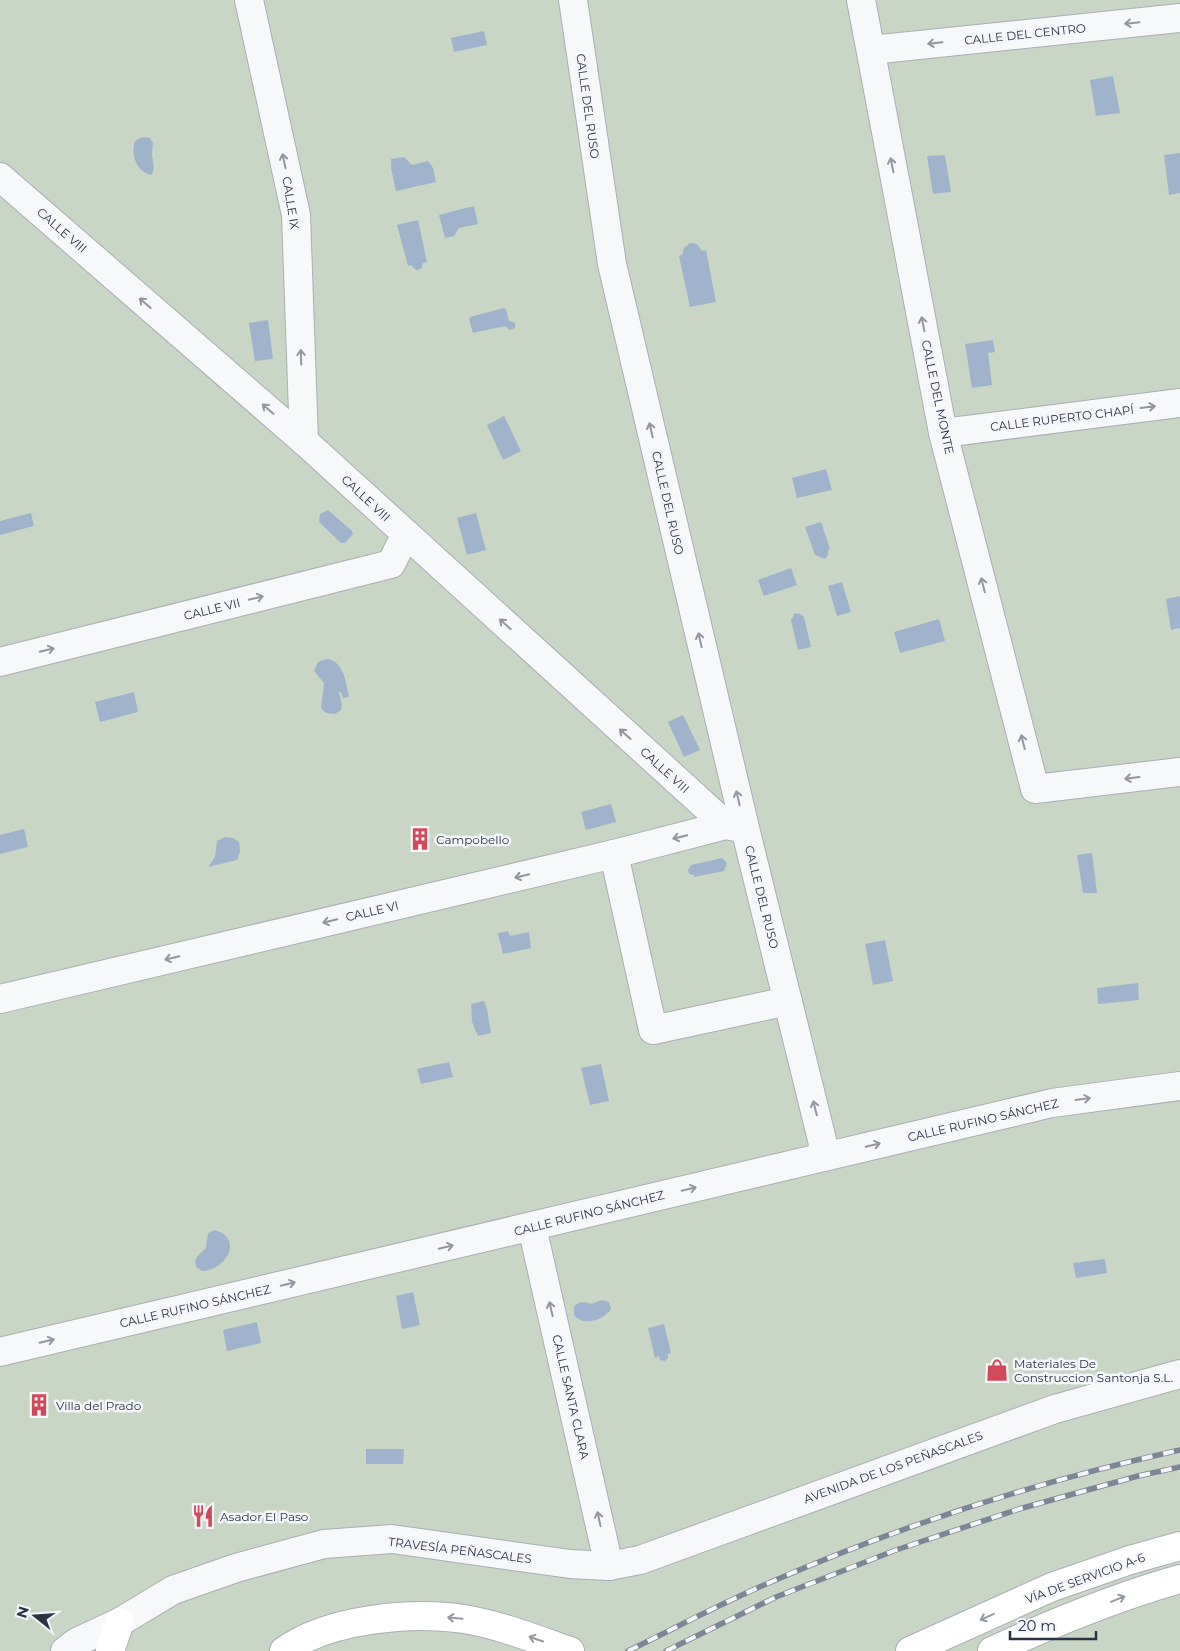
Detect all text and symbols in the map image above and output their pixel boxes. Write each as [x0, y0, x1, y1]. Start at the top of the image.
one-way arrow [1124, 18, 1140, 28]
street label: CALLE DEL CENTRO [963, 20, 1087, 48]
one-way arrow [927, 39, 943, 48]
street label: CALLE DEL RUSO [573, 52, 603, 160]
one-way arrow [279, 153, 288, 169]
one-way arrow [887, 157, 897, 173]
street label: CALLE IX [279, 175, 303, 231]
street label: CALLE VIII [34, 204, 90, 256]
one-way arrow [139, 297, 152, 308]
one-way arrow [917, 317, 927, 333]
street label: CALLE DEL MONTE [919, 338, 957, 456]
one-way arrow [296, 349, 306, 366]
street label: CALLE RUPERTO CHAPÍ [989, 402, 1135, 434]
one-way arrow [1140, 402, 1156, 412]
one-way arrow [261, 403, 274, 415]
one-way arrow [646, 423, 655, 439]
street label: CALLE DEL RUSO [649, 450, 687, 556]
street label: CALLE VIII [338, 472, 394, 524]
one-way arrow [977, 577, 987, 593]
one-way arrow [247, 593, 263, 602]
street label: CALLE VII [182, 595, 242, 623]
one-way arrow [498, 618, 511, 630]
one-way arrow [695, 632, 704, 648]
one-way arrow [39, 645, 55, 654]
one-way arrow [618, 728, 631, 740]
one-way arrow [1018, 735, 1027, 751]
street label: CALLE VIII [637, 744, 693, 796]
one-way arrow [1124, 773, 1140, 783]
one-way arrow [733, 790, 742, 806]
building icon: Campobello [407, 826, 433, 852]
place label: Campobello [436, 832, 509, 847]
one-way arrow [673, 833, 689, 842]
street label: CALLE DEL RUSO [742, 844, 782, 950]
one-way arrow [515, 872, 531, 881]
street label: CALLE VI [344, 898, 400, 924]
one-way arrow [323, 917, 339, 926]
one-way arrow [164, 954, 180, 963]
one-way arrow [1075, 1094, 1091, 1104]
street label: CALLE RUFINO SÁNCHEZ [906, 1095, 1060, 1145]
one-way arrow [810, 1101, 819, 1117]
one-way arrow [865, 1140, 881, 1149]
one-way arrow [681, 1184, 697, 1193]
street label: CALLE RUFINO SÁNCHEZ [512, 1187, 666, 1239]
one-way arrow [438, 1242, 454, 1251]
one-way arrow [279, 1279, 295, 1288]
street label: CALLE RUFINO SÁNCHEZ [118, 1281, 272, 1331]
one-way arrow [546, 1301, 555, 1317]
street label: CALLE SANTA CLARA [549, 1333, 593, 1461]
one-way arrow [39, 1336, 55, 1345]
place label: Materiales De Construccion Santonja S.L. [1014, 1356, 1173, 1385]
shop icon: Materiales De Construccion Santonja S.L. [984, 1357, 1010, 1383]
building icon: Villa del Prado [26, 1392, 52, 1418]
place label: Villa del Prado [56, 1398, 141, 1413]
street label: AVENIDA DE LOS PEÑASCALES [801, 1428, 985, 1506]
restaurant icon: Asador El Paso [190, 1503, 216, 1529]
place label: Asador El Paso [220, 1509, 308, 1524]
one-way arrow [594, 1511, 603, 1527]
street label: TRAVESÍA PEÑASCALES [387, 1534, 533, 1566]
street label: VÍA DE SERVICIO A-6 [1023, 1549, 1147, 1607]
north arrow [10, 1591, 60, 1641]
one-way arrow [1110, 1594, 1125, 1603]
text: N [12, 1604, 33, 1620]
scale bar [1010, 1608, 1096, 1640]
one-way arrow [980, 1612, 995, 1622]
one-way arrow [447, 1614, 463, 1623]
text: 20 m [1018, 1616, 1056, 1635]
one-way arrow [529, 1634, 545, 1644]

